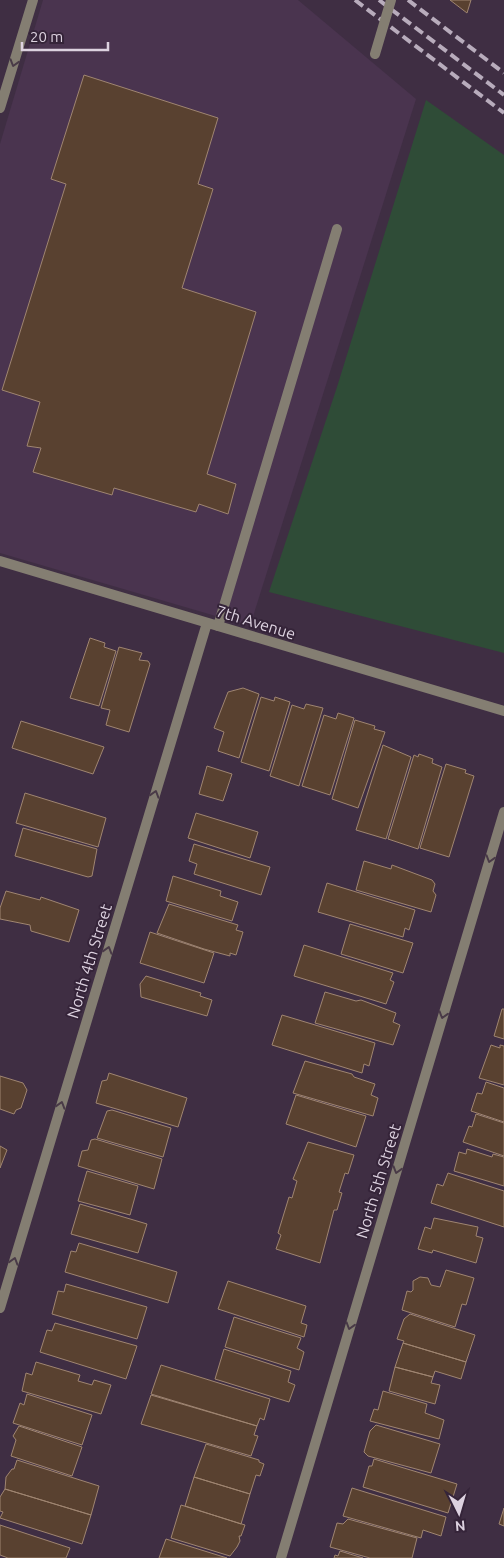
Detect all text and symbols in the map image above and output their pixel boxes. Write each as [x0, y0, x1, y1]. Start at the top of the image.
scale bar [22, 20, 109, 52]
text: 20 m [30, 28, 63, 45]
one-way arrow [9, 59, 19, 67]
street label: 7th Avenue [214, 601, 298, 643]
one-way arrow [150, 791, 160, 799]
one-way arrow [486, 854, 496, 863]
street label: North 4th Street [63, 901, 115, 1020]
one-way arrow [103, 946, 113, 955]
one-way arrow [439, 1010, 449, 1018]
one-way arrow [56, 1102, 66, 1110]
street label: North 5th Street [352, 1121, 404, 1240]
one-way arrow [392, 1166, 402, 1174]
one-way arrow [9, 1257, 19, 1266]
one-way arrow [346, 1321, 356, 1330]
north arrow [434, 1488, 484, 1538]
text: N [454, 1518, 466, 1534]

